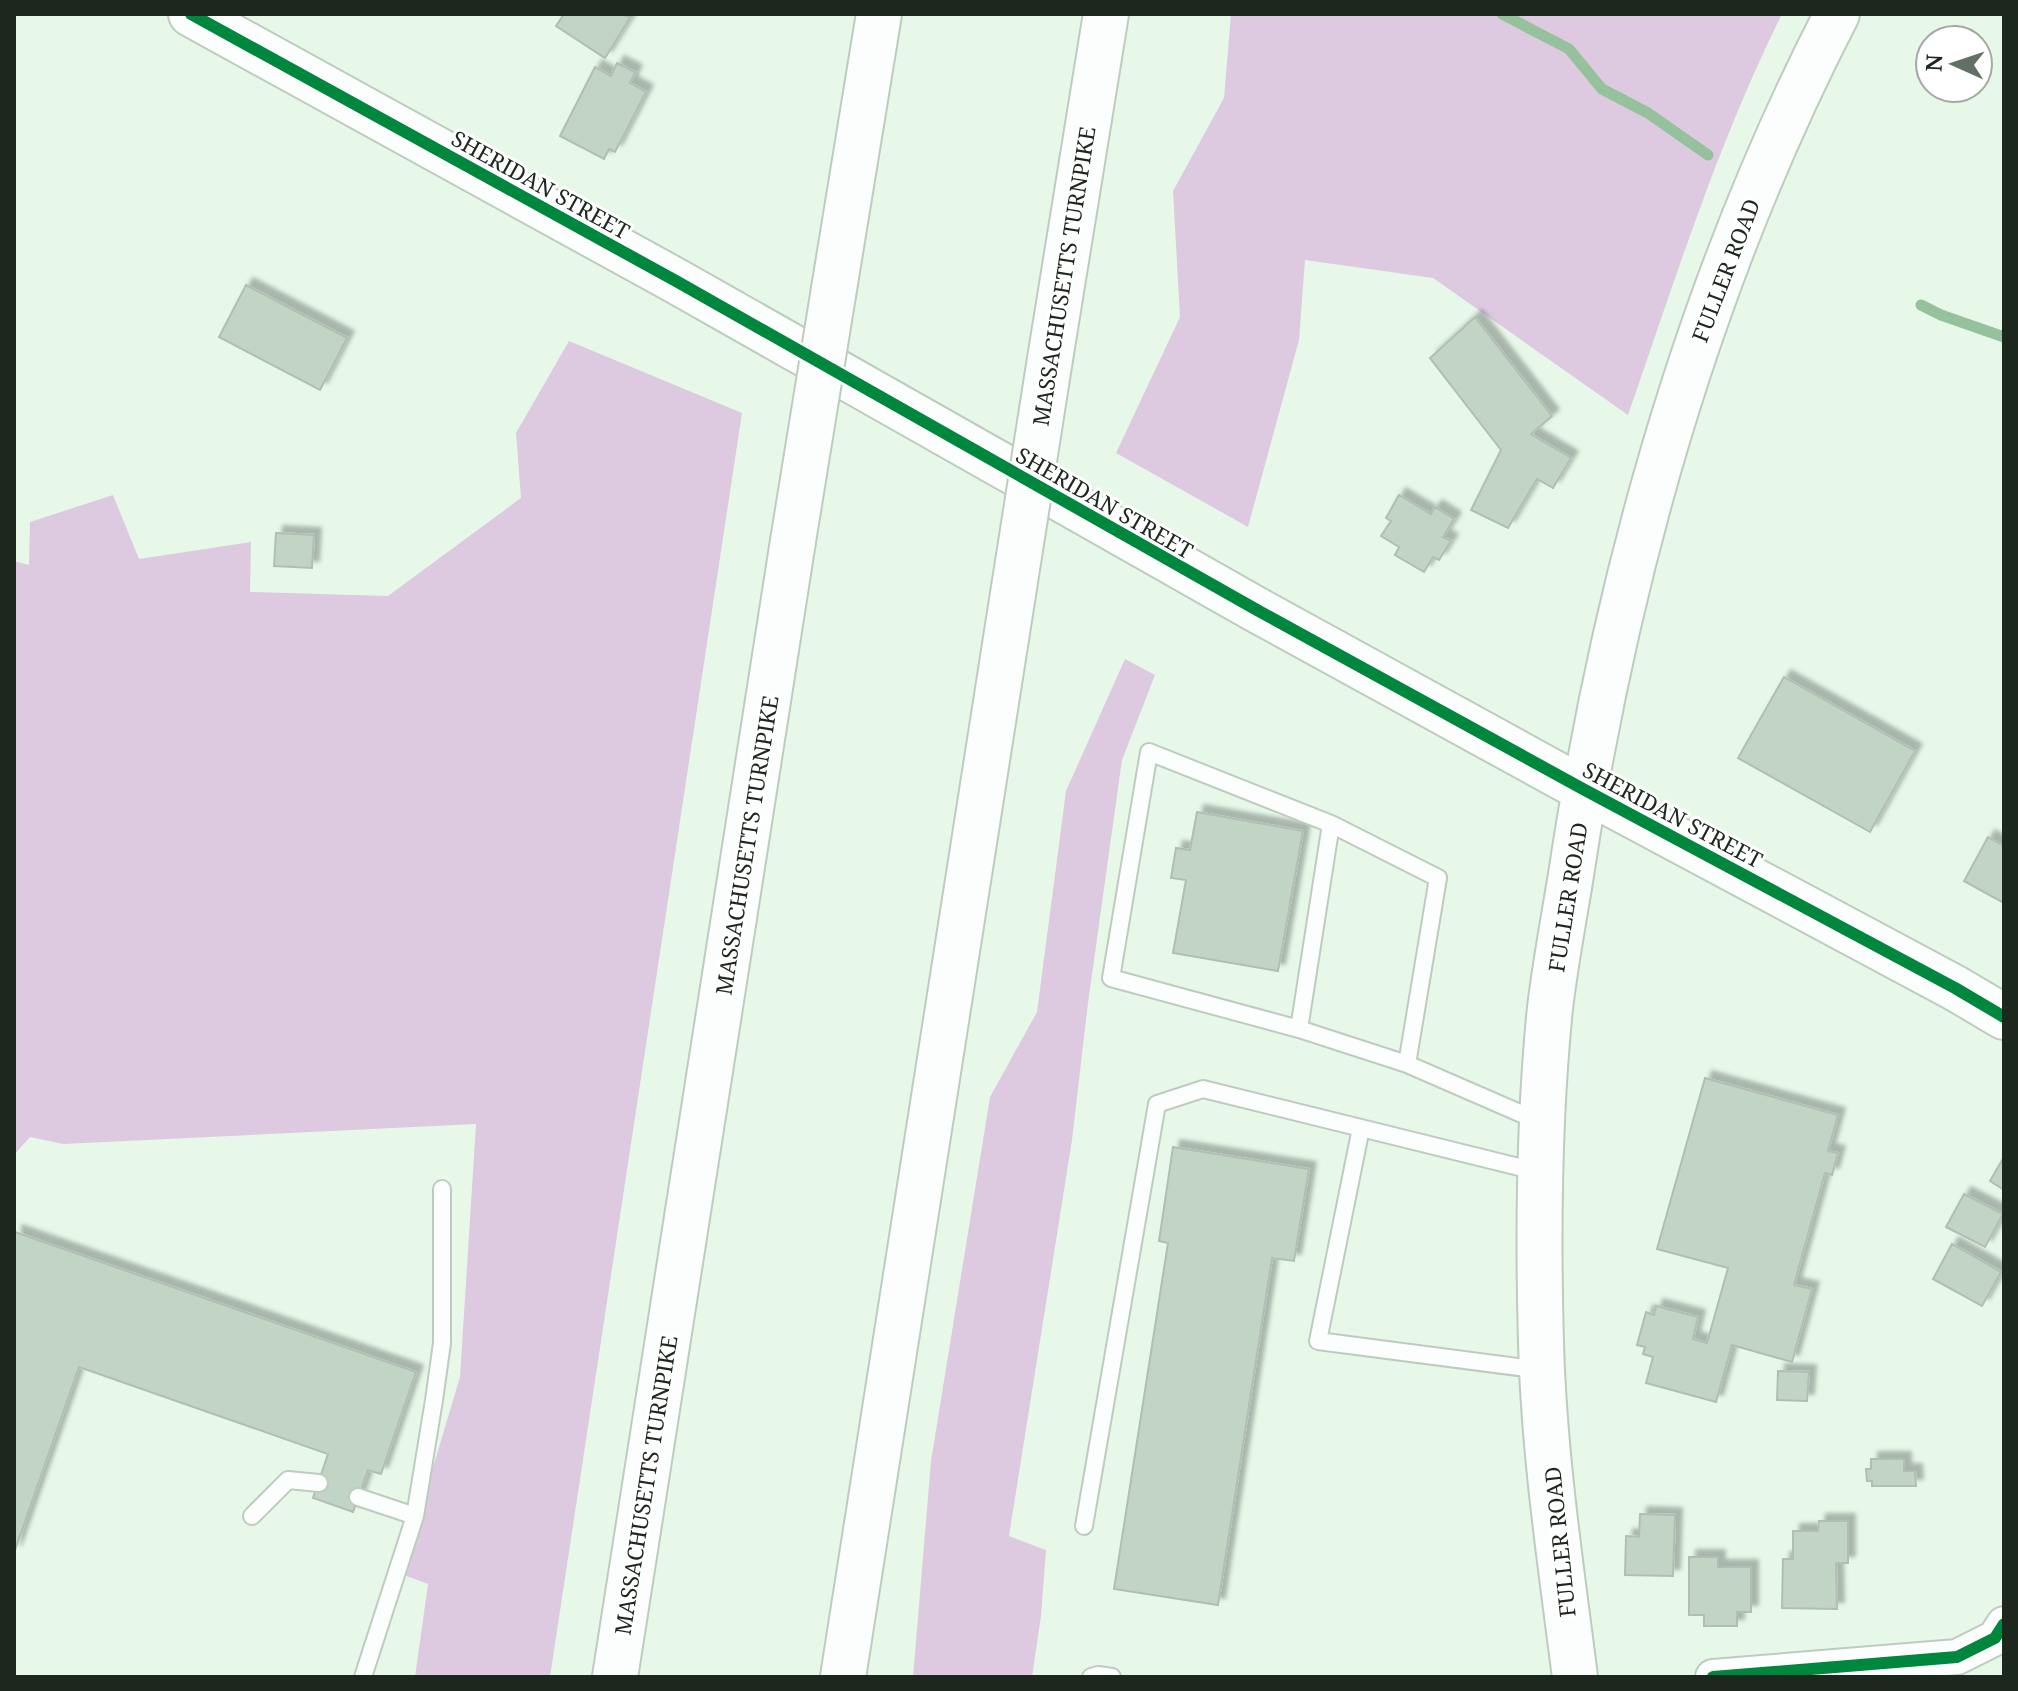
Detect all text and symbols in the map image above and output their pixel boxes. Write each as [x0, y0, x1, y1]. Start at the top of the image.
north arrow [1914, 24, 1994, 104]
text: N [1918, 53, 1948, 72]
street label: SHERIDAN STREET [446, 123, 636, 246]
street label: MASSACHUSETTS TURNPIKE [1025, 124, 1101, 428]
street label: FULLER ROAD [1684, 194, 1766, 346]
street label: SHERIDAN STREET [1011, 439, 1199, 565]
street label: MASSACHUSETTS TURNPIKE [708, 693, 784, 997]
street label: SHERIDAN STREET [1578, 754, 1769, 874]
street label: FULLER ROAD [1540, 820, 1594, 974]
street label: MASSACHUSETTS TURNPIKE [607, 1333, 683, 1637]
street label: FULLER ROAD [1536, 1465, 1582, 1619]

